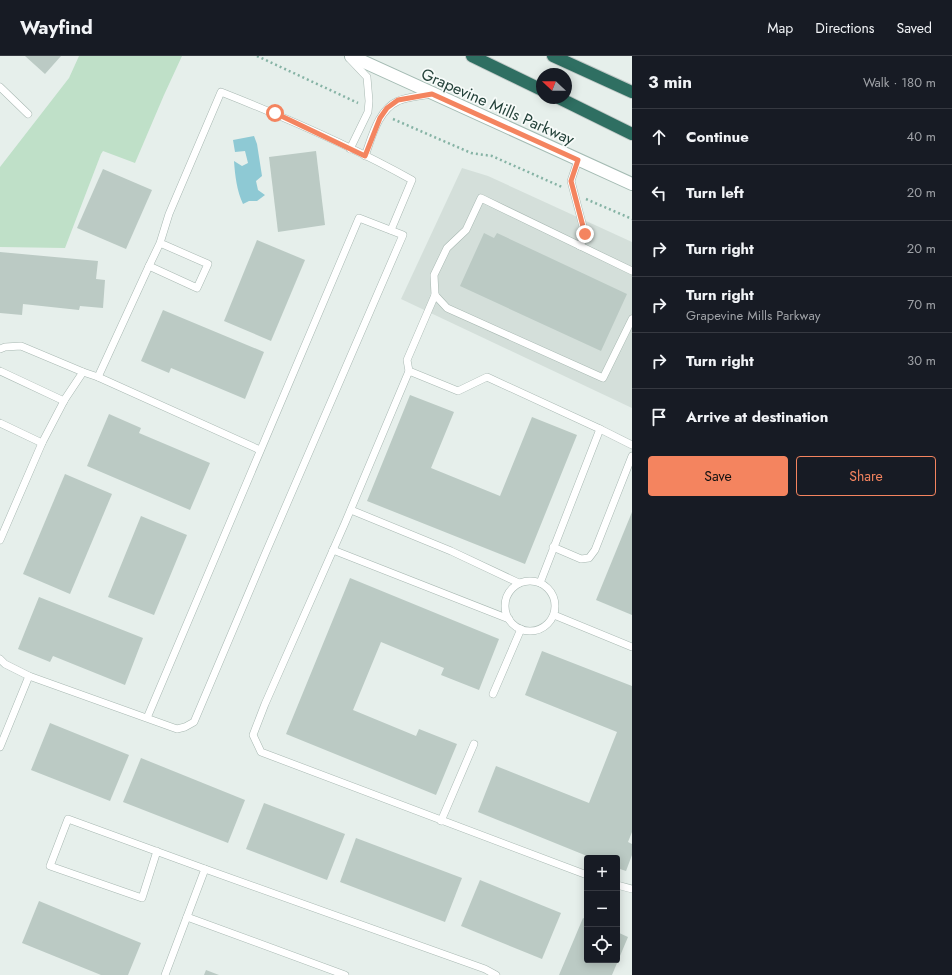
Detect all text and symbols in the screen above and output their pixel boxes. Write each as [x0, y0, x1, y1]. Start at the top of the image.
text: Wayfind [20, 14, 93, 41]
text: Map [767, 18, 793, 38]
text: Directions [815, 18, 875, 38]
text: Saved [897, 18, 932, 38]
street label: Grapevine Mills Parkway [418, 62, 579, 151]
north arrow [536, 68, 572, 104]
text: 3 min [648, 70, 692, 94]
text: Walk · 180 m [863, 73, 936, 92]
route start [266, 104, 284, 122]
icon: ahead [648, 126, 670, 148]
text: Continue [686, 126, 749, 148]
text: 40 m [907, 127, 936, 146]
icon: left [648, 182, 670, 204]
text: Turn left [686, 182, 744, 204]
text: 20 m [907, 183, 936, 202]
route end [576, 225, 594, 243]
icon: right [648, 238, 670, 260]
text: Turn right [686, 238, 754, 260]
text: 20 m [907, 239, 936, 258]
text: Turn right [686, 284, 754, 306]
icon: right [648, 294, 670, 316]
text: 70 m [907, 295, 936, 314]
text: Grapevine Mills Parkway [686, 306, 820, 325]
icon: right [648, 350, 670, 372]
text: Turn right [686, 350, 754, 372]
text: 30 m [907, 351, 936, 370]
icon: arrive [648, 406, 670, 428]
text: Arrive at destination [686, 406, 828, 428]
button: Save [648, 456, 788, 496]
button: Share [796, 456, 936, 496]
map controls [584, 855, 620, 963]
button: + [584, 855, 620, 891]
button: − [584, 891, 620, 927]
button: locate [584, 927, 620, 963]

